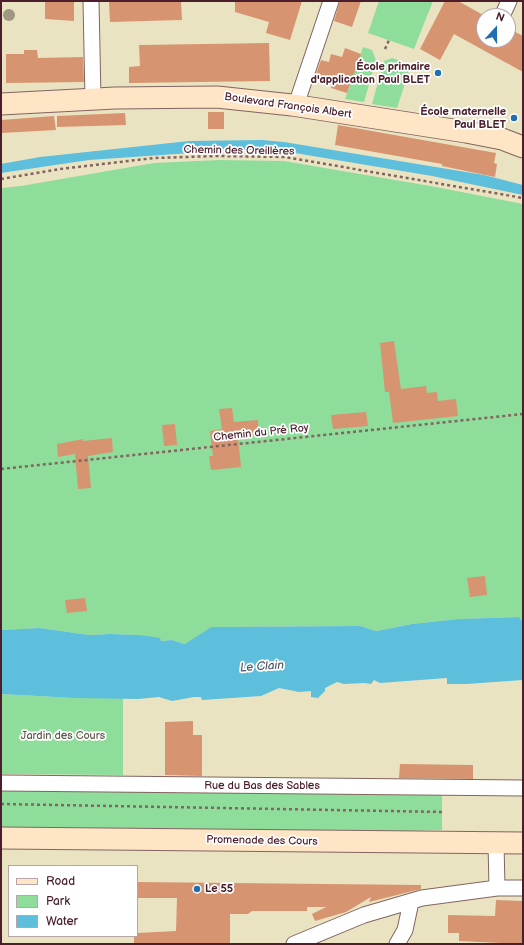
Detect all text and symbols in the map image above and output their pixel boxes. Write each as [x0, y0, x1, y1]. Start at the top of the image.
north arrow [476, 8, 516, 48]
text: N [494, 10, 506, 25]
place label: École primaire d'application Paul BLET [311, 60, 430, 86]
marker: École primaire d'application Paul BLET [433, 68, 443, 78]
street label: Boulevard François Albert [224, 91, 352, 121]
place label: École maternelle Paul BLET [420, 105, 506, 131]
marker: École maternelle Paul BLET [509, 113, 519, 123]
street label: Chemin des Oreillères [183, 143, 295, 159]
street label: Chemin du Pré Roy [213, 421, 309, 445]
water label: Le Clain [240, 658, 284, 676]
park label: Jardin des Cours [21, 729, 105, 743]
street label: Rue du Bas des Sables [204, 779, 320, 793]
street label: Promenade des Cours [206, 833, 318, 849]
legend [8, 865, 138, 937]
text: Road [46, 874, 75, 889]
place label: Le 55 [205, 882, 233, 896]
marker: Le 55 [192, 884, 202, 894]
text: Park [46, 894, 70, 909]
text: Water [46, 914, 78, 929]

